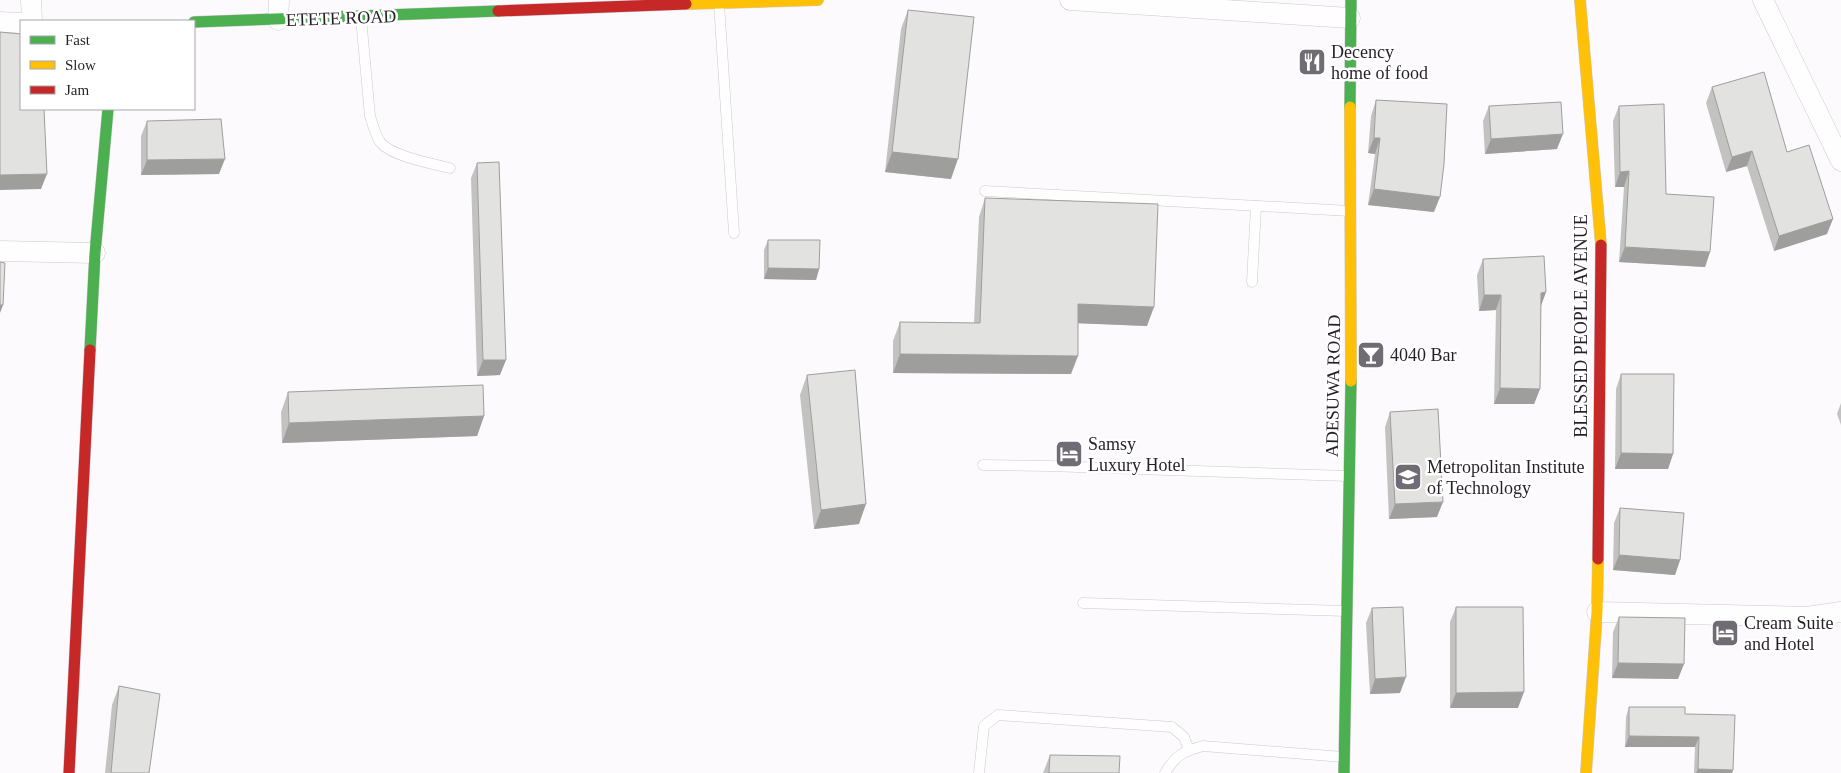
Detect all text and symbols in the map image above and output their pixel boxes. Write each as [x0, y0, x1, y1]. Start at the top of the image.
street label: ETETE ROAD [285, 6, 397, 30]
legend [20, 20, 195, 110]
text: Fast [65, 32, 91, 48]
place label: Decency home of food [1331, 42, 1428, 83]
restaurant icon: Decency home of food [1297, 47, 1327, 77]
text: Slow [65, 57, 96, 73]
text: Jam [65, 82, 89, 98]
street label: BLESSED PEOPLE AVENUE [1571, 214, 1591, 438]
street label: ADESUWA ROAD [1322, 315, 1344, 457]
bar icon: 4040 Bar [1356, 340, 1386, 370]
place label: 4040 Bar [1390, 345, 1457, 365]
place label: Samsy Luxury Hotel [1088, 434, 1185, 475]
hotel icon: Samsy Luxury Hotel [1054, 439, 1084, 469]
place label: Metropolitan Institute of Technology [1427, 457, 1584, 498]
school or university icon: Metropolitan Institute of Technology [1393, 462, 1423, 492]
place label: Cream Suite and Hotel [1744, 613, 1833, 654]
hotel icon: Cream Suite and Hotel [1710, 618, 1740, 648]

